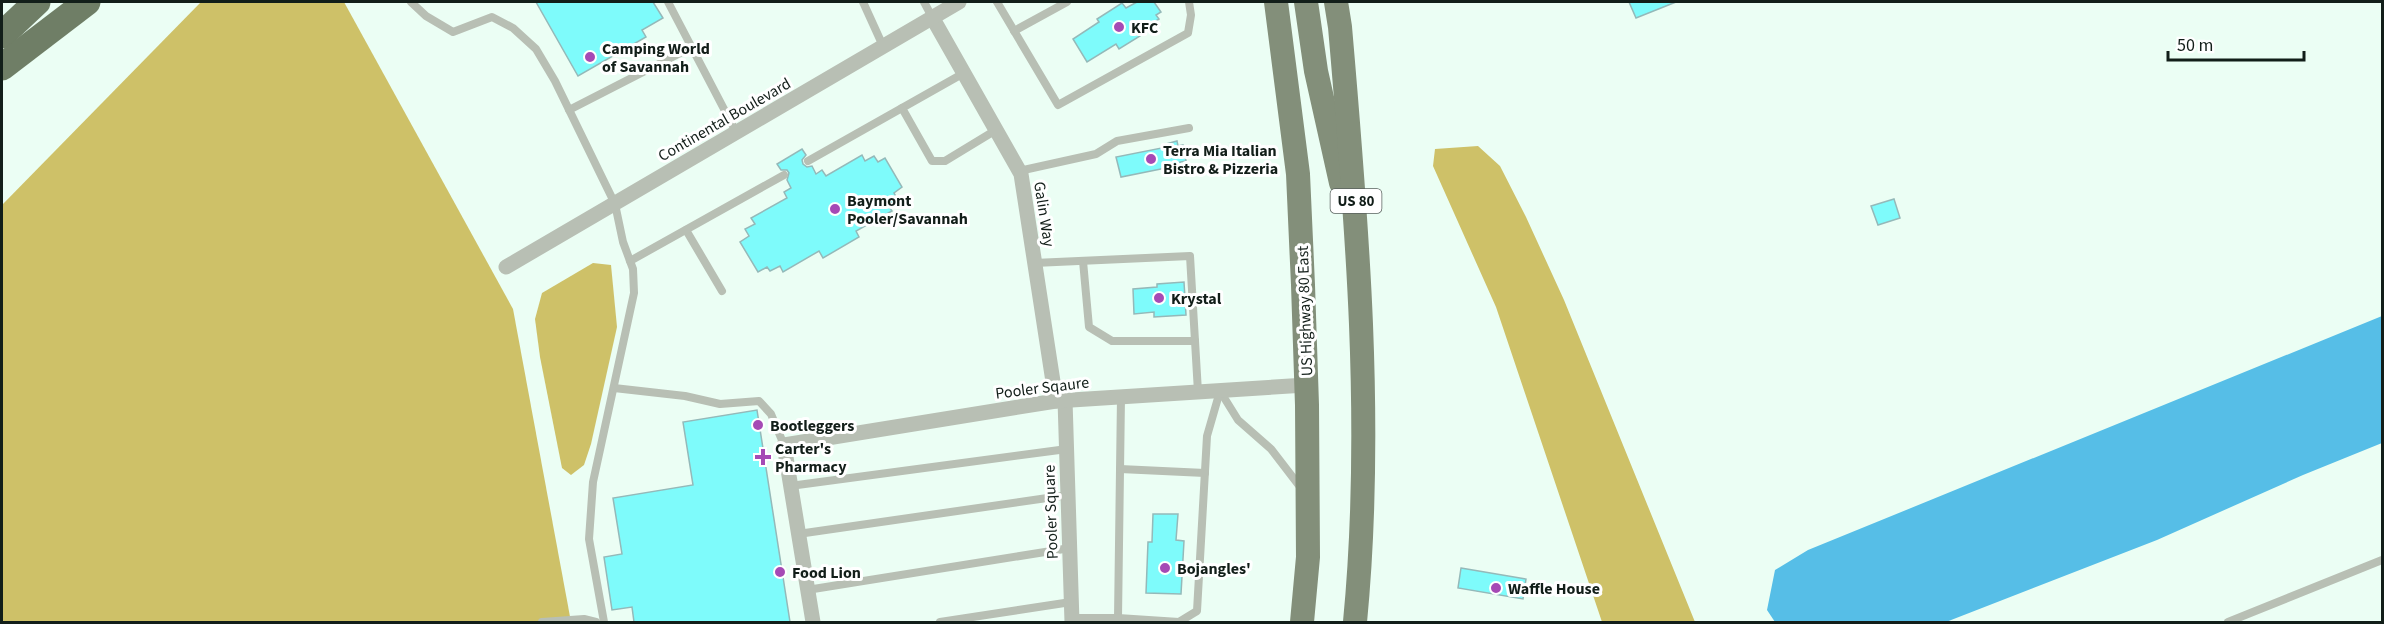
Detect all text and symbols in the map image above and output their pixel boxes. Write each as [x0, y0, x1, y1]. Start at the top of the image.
place label: KFC [1131, 17, 1158, 39]
marker: KFC [1112, 20, 1126, 34]
scale bar [2168, 24, 2304, 62]
text: 50 m [2177, 33, 2213, 58]
place label: Camping World of Savannah [602, 38, 710, 78]
marker: Camping World of Savannah [583, 50, 597, 64]
street label: Continental Boulevard [654, 73, 795, 167]
place label: Terra Mia Italian Bistro & Pizzeria [1163, 140, 1278, 180]
marker: Terra Mia Italian Bistro & Pizzeria [1144, 152, 1158, 166]
street label: Galin Way [1028, 180, 1060, 249]
road number: US 80 [1330, 189, 1382, 213]
place label: Baymont Pooler/Savannah [847, 190, 968, 230]
marker: Baymont Pooler/Savannah [828, 202, 842, 216]
street label: US Highway 80 East [1292, 245, 1318, 377]
place label: Krystal [1171, 288, 1222, 310]
marker: Krystal [1152, 291, 1166, 305]
street label: Pooler Sqaure [994, 371, 1090, 405]
place label: Bootleggers [770, 415, 854, 437]
marker: Bootleggers [751, 418, 765, 432]
place label: Carter's Pharmacy [775, 438, 847, 478]
marker: Carter's Pharmacy [756, 450, 770, 464]
street label: Pooler Square [1038, 464, 1064, 559]
place label: Bojangles' [1177, 558, 1251, 580]
marker: Bojangles' [1158, 561, 1172, 575]
place label: Food Lion [792, 562, 861, 584]
marker: Food Lion [773, 565, 787, 579]
place label: Waffle House [1508, 578, 1600, 600]
marker: Waffle House [1489, 581, 1503, 595]

